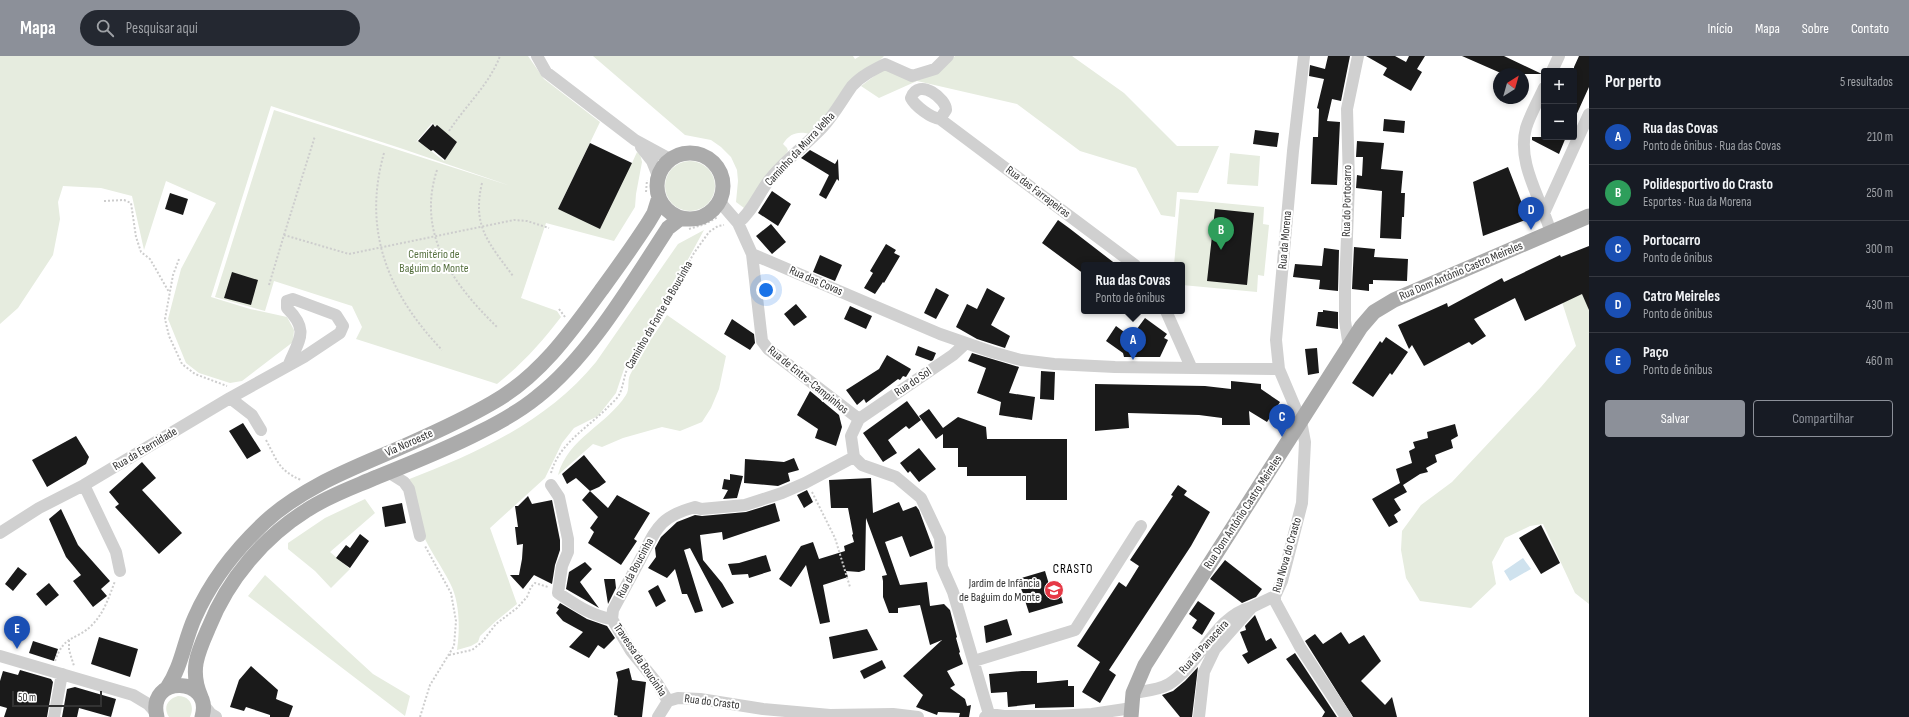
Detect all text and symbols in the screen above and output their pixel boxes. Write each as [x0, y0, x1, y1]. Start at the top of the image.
search box [80, 10, 360, 46]
text: Mapa [20, 17, 56, 40]
icon: search [94, 17, 116, 39]
text: Pesquisar aqui [126, 19, 198, 38]
text: Início [1707, 20, 1733, 37]
text: Mapa [1755, 20, 1780, 37]
text: Sobre [1802, 20, 1829, 37]
text: Contato [1851, 20, 1889, 37]
north arrow [1493, 68, 1529, 104]
map controls [1541, 68, 1577, 140]
button: + [1541, 68, 1577, 104]
text: Por perto [1605, 72, 1661, 92]
text: 5 resultados [1840, 74, 1893, 90]
button: − [1541, 104, 1577, 140]
street label: Caminho da Murra Velha [762, 108, 839, 189]
text: Rua das Covas [1643, 119, 1718, 138]
text: A [1615, 129, 1621, 145]
text: 210 m [1867, 129, 1893, 145]
text: Ponto de ônibus · Rua das Covas [1643, 138, 1781, 154]
street label: Rua das Farrapeiras [1003, 163, 1073, 221]
street label: Rua do Portocarro [1339, 165, 1355, 237]
text: Polidesportivo do Crasto [1643, 175, 1773, 194]
text: B [1615, 185, 1621, 201]
text: 250 m [1866, 185, 1893, 201]
text: Esportes · Rua da Morena [1643, 194, 1752, 210]
pin: D [1518, 197, 1544, 230]
street label: Rua da Morena [1275, 210, 1295, 270]
pin: B [1208, 217, 1234, 250]
text: Portocarro [1643, 231, 1701, 250]
street label: Rua Dom António Castro Meireles [1397, 238, 1525, 304]
text: C [1615, 241, 1621, 257]
text: 300 m [1866, 241, 1893, 257]
park label: Cemitério de Baguim do Monte [399, 247, 469, 276]
text: Ponto de ônibus [1643, 250, 1712, 266]
street label: Caminho da Fonte da Boucinha [622, 258, 696, 372]
popup [1081, 262, 1185, 314]
street label: Rua das Covas [787, 263, 845, 299]
text: Rua das Covas [1095, 271, 1171, 290]
your location [756, 280, 776, 300]
text: Catro Meireles [1643, 287, 1720, 306]
text: Ponto de ônibus [1095, 290, 1165, 306]
text: D [1615, 297, 1621, 313]
text: 430 m [1866, 297, 1893, 313]
text: Ponto de ônibus [1643, 306, 1712, 322]
pin: A [1120, 327, 1146, 360]
street label: Rua de Entre-Campinhos [764, 343, 852, 417]
text: Paço [1643, 343, 1669, 362]
text: E [1615, 353, 1621, 369]
text: 460 m [1866, 353, 1893, 369]
text: Ponto de ônibus [1643, 362, 1712, 378]
street label: Rua do Sol [892, 364, 934, 400]
button: Salvar [1605, 400, 1745, 437]
button: Compartilhar [1753, 400, 1893, 437]
pin: C [1269, 404, 1295, 437]
street label: Rua da Eternidade [110, 424, 180, 474]
street label: Via Noroeste [383, 426, 436, 460]
street label: Rua Dom António Castro Meireles [1201, 452, 1285, 572]
street label: Rua Nova do Crasto [1269, 516, 1305, 594]
street label: Rua da Boucinha [613, 535, 657, 601]
district label: CRASTO [1053, 561, 1093, 577]
place label: Jardim de Infância de Baguim do Monte [959, 576, 1040, 605]
school or university icon: Jardim de Infância de Baguim do Monte [1043, 579, 1065, 601]
pin: E [4, 616, 30, 649]
street label: Rua da Panaceira [1176, 617, 1232, 677]
street label: Travessa da Boucinha [610, 621, 670, 700]
scale bar [12, 689, 102, 708]
text: 50 m [18, 691, 36, 704]
street label: Rua do Crasto [684, 691, 740, 713]

